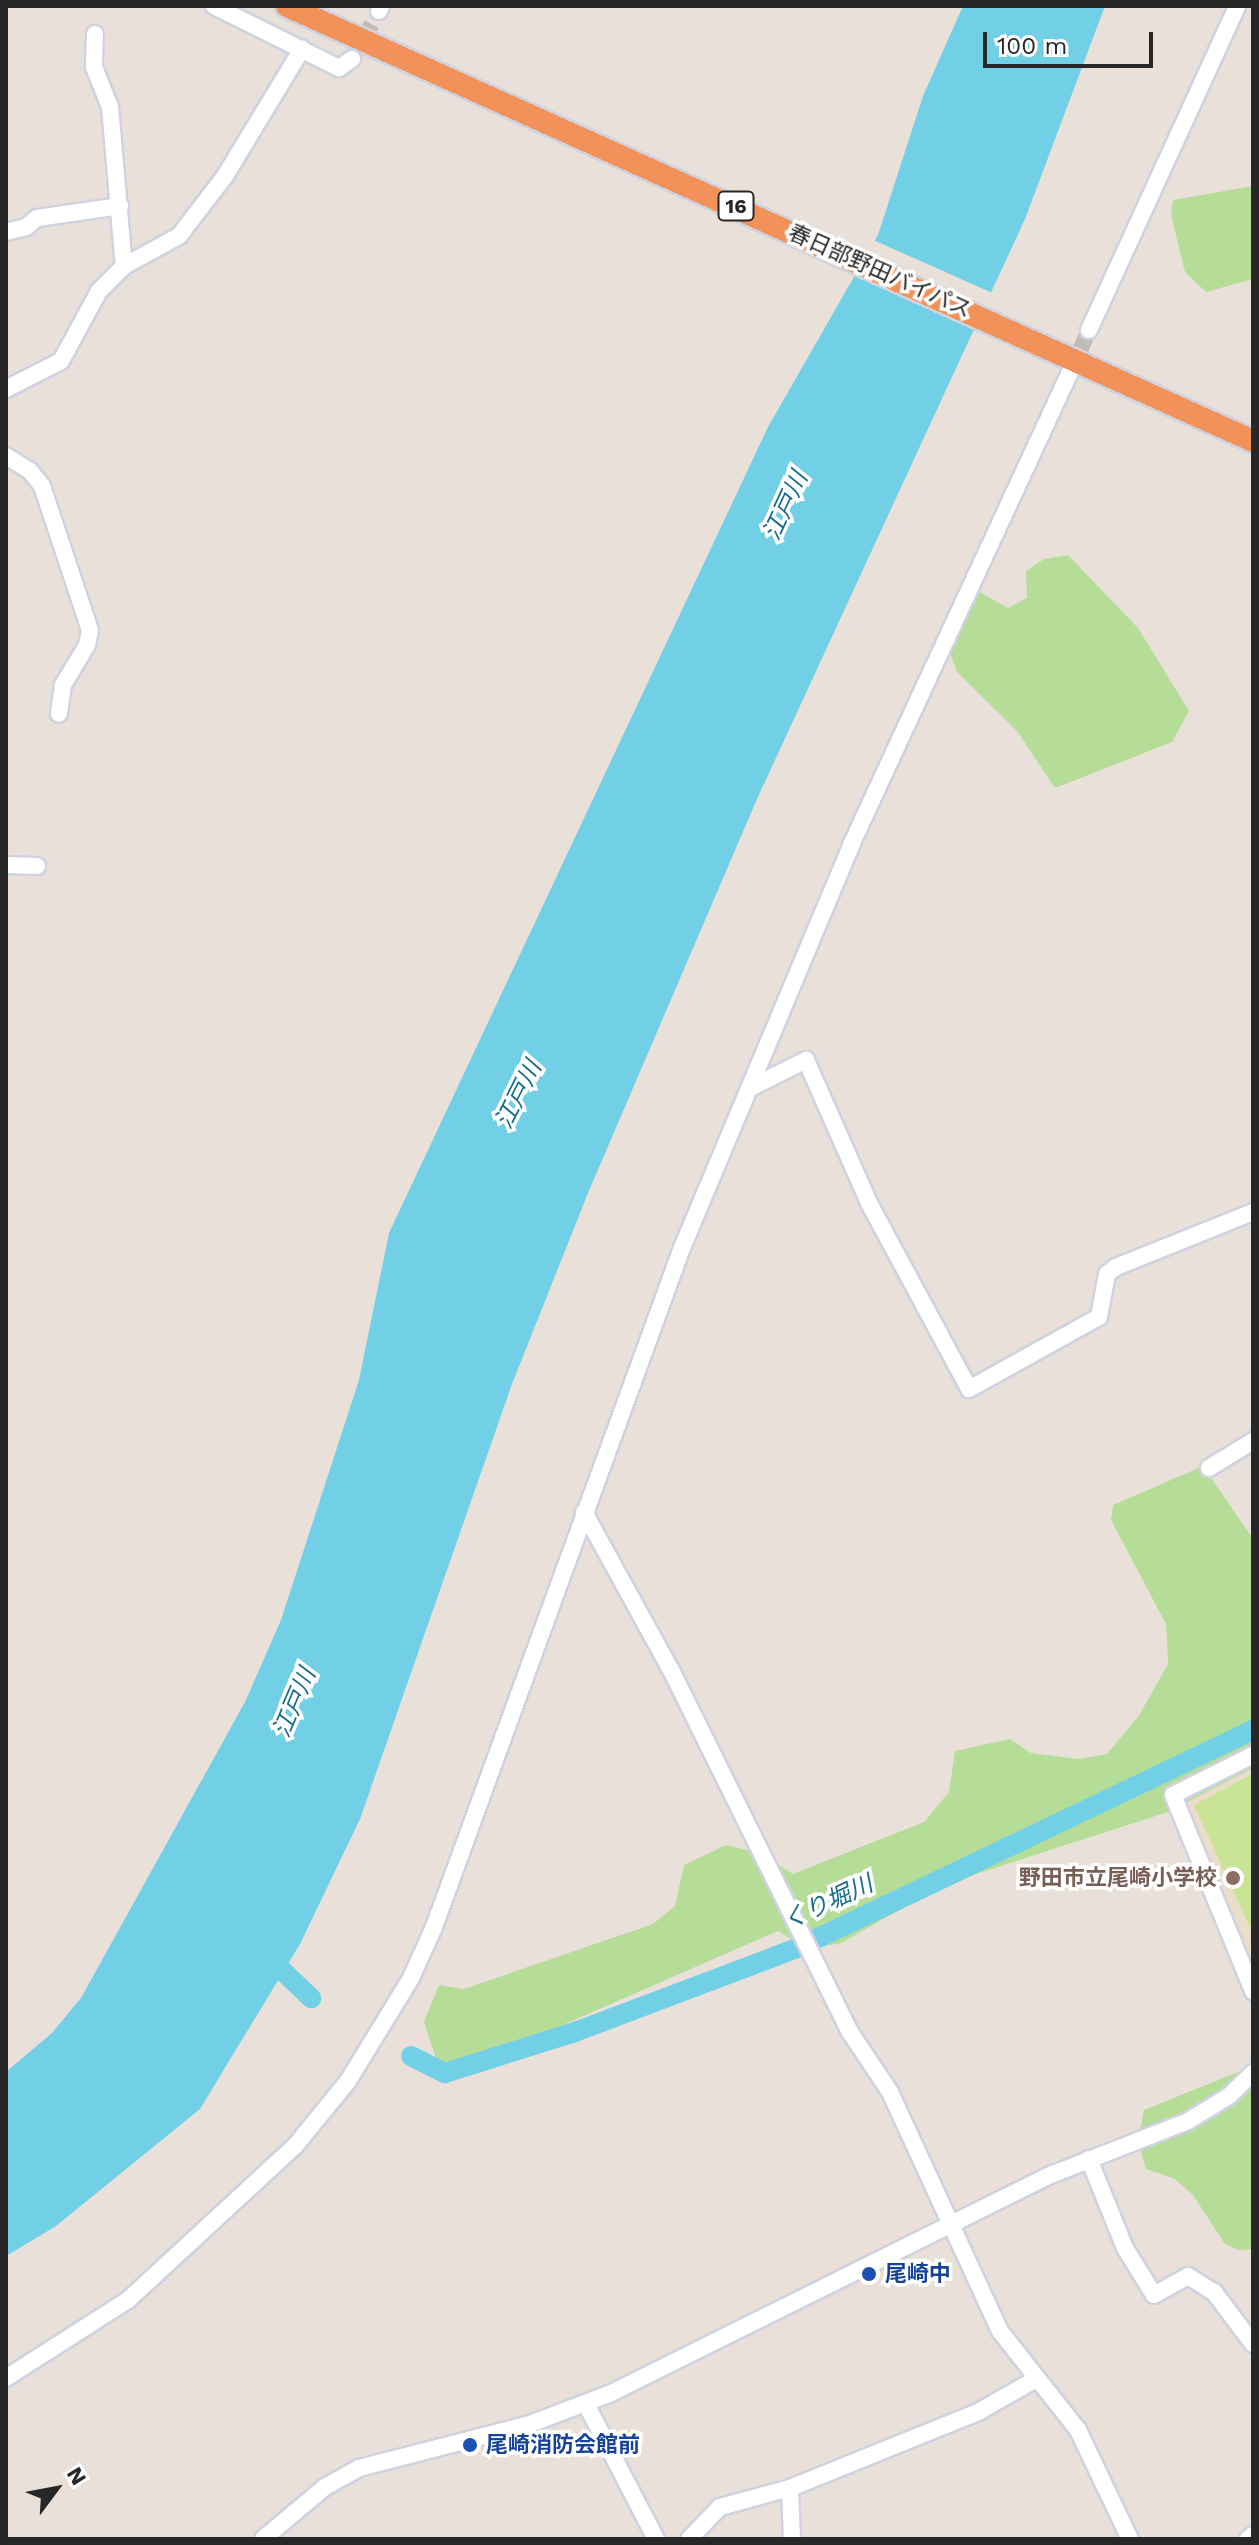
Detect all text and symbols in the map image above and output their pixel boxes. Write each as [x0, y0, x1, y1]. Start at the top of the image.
scale bar [987, 16, 1157, 66]
text: 100 m [997, 32, 1067, 60]
road number: 16 [716, 190, 756, 222]
street label: 春日部野田バイパス [784, 219, 976, 323]
water label: 江戸川 [758, 467, 814, 545]
water label: 江戸川 [490, 1056, 548, 1134]
water label: 江戸川 [268, 1664, 322, 1742]
place label: 野田市立尾崎小学校 [1019, 1865, 1217, 1891]
marker: 野田市立尾崎小学校 [1224, 1869, 1242, 1887]
water label: くり堀川 [778, 1870, 878, 1936]
place label: 尾崎中 [885, 2261, 951, 2287]
marker: 尾崎中 [860, 2265, 878, 2283]
place label: 尾崎消防会館前 [486, 2432, 640, 2458]
marker: 尾崎消防会館前 [461, 2436, 479, 2454]
north arrow [16, 2449, 96, 2529]
text: N [62, 2462, 92, 2490]

